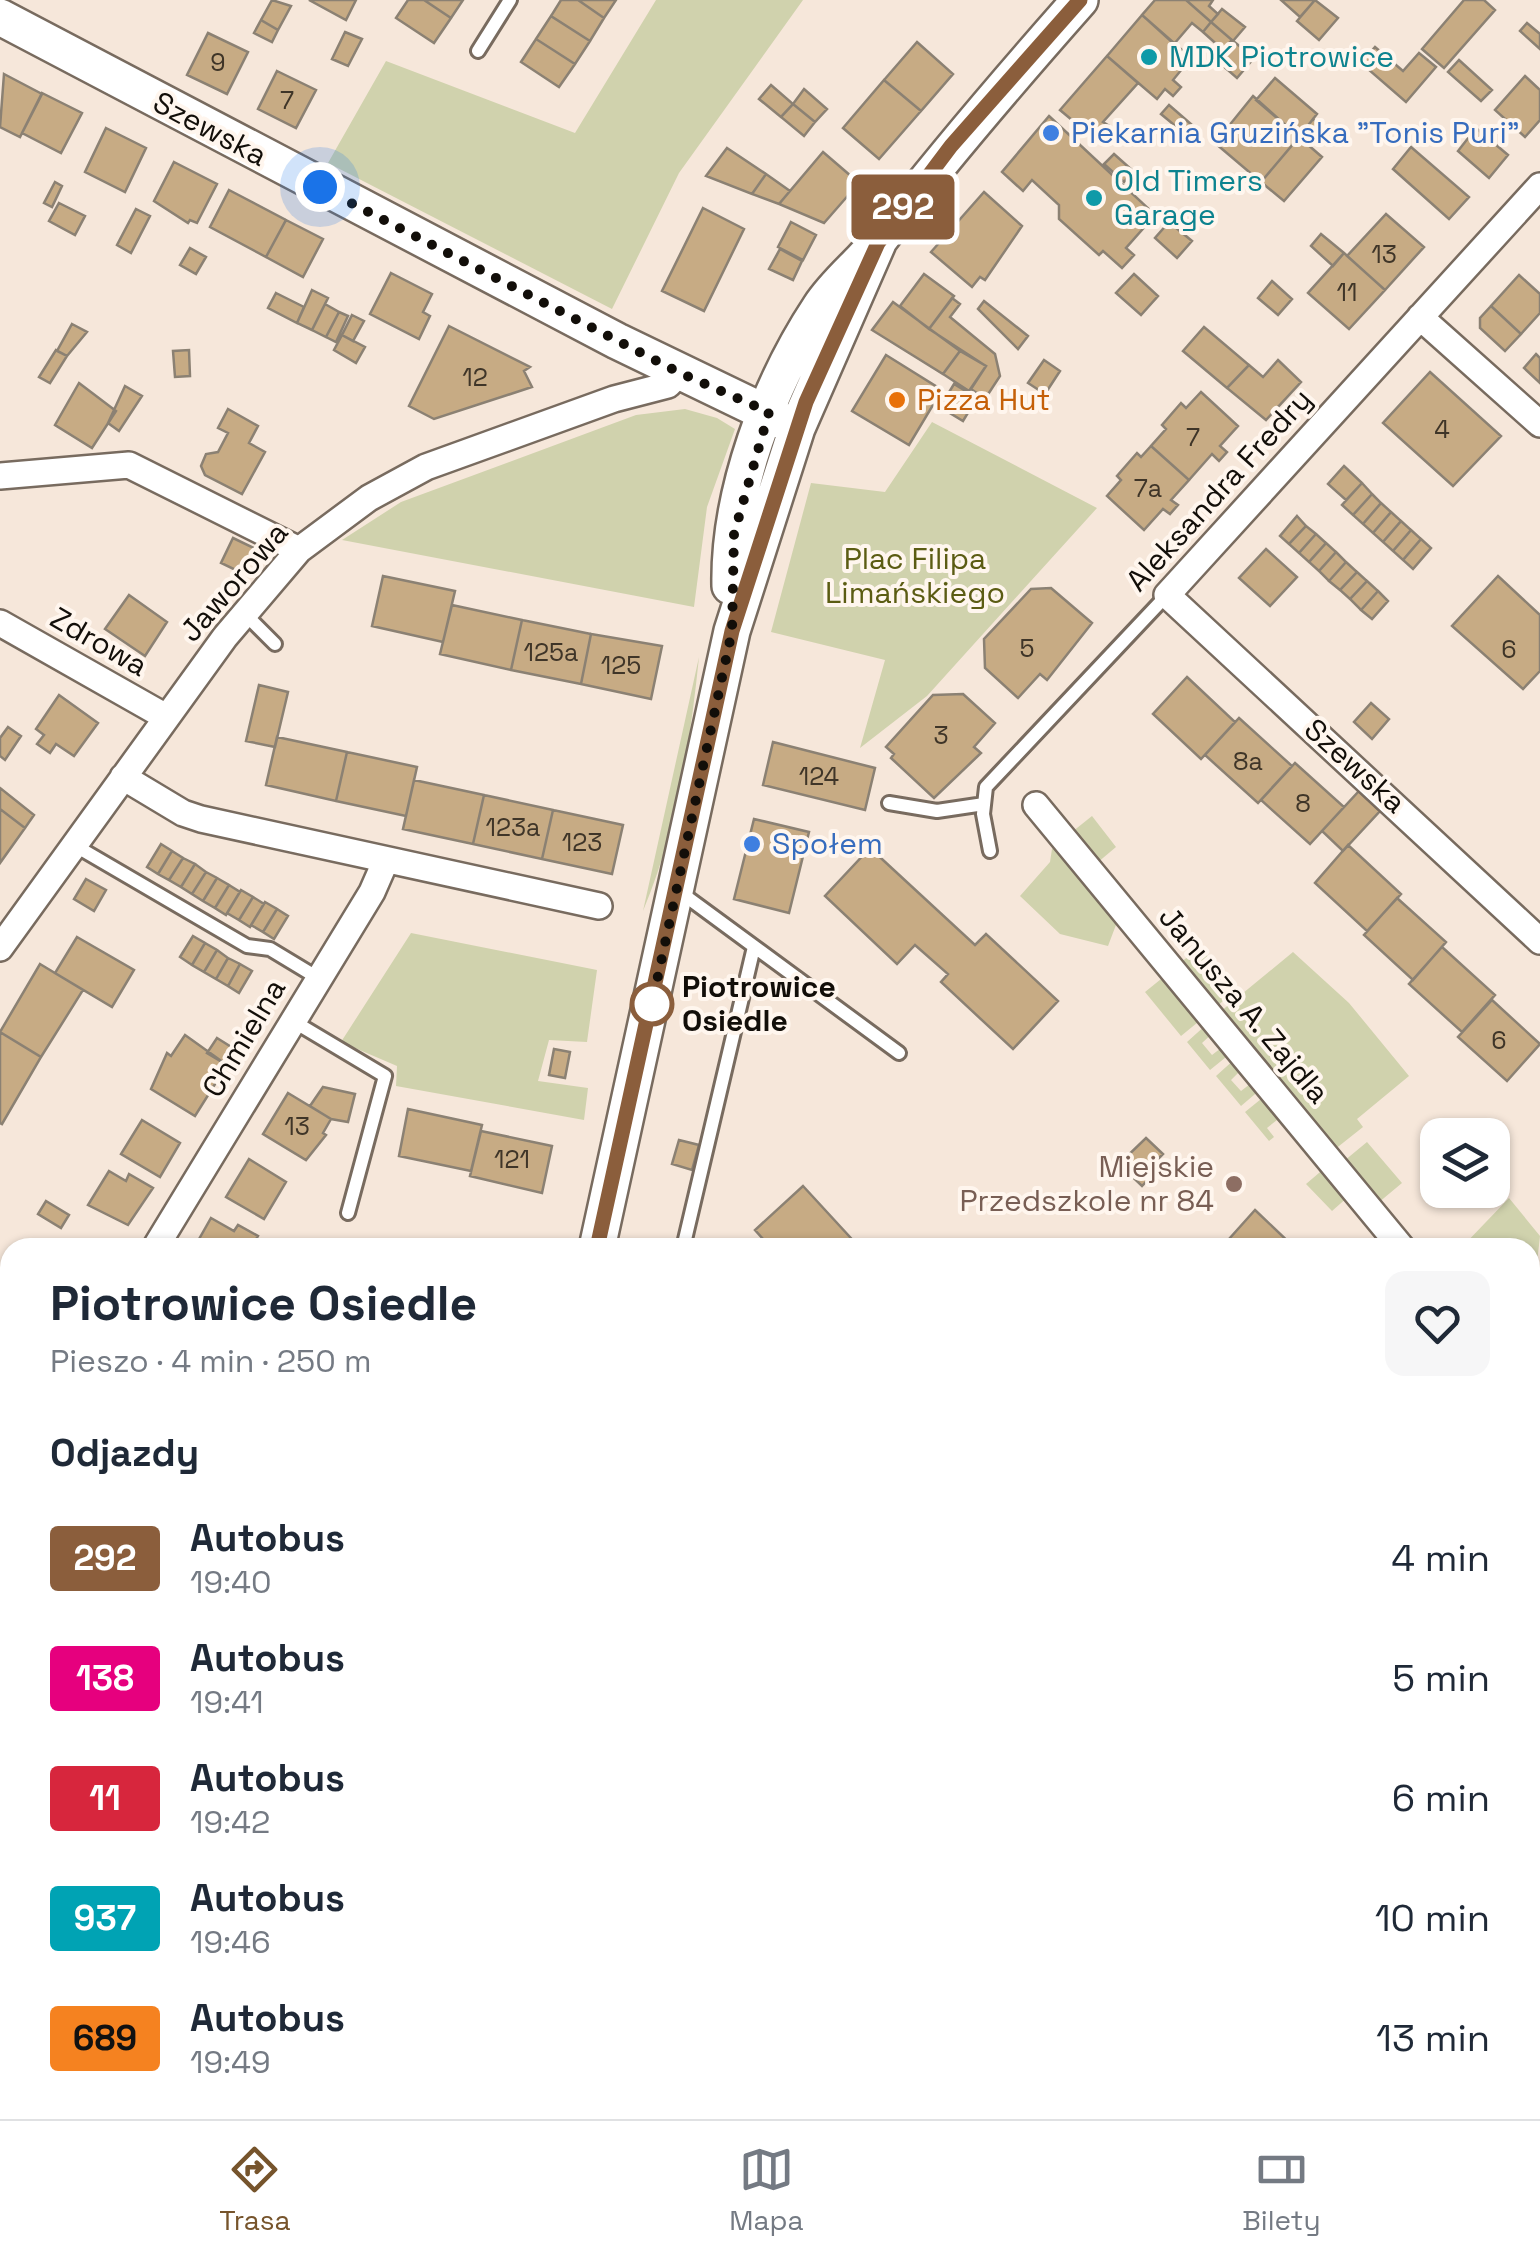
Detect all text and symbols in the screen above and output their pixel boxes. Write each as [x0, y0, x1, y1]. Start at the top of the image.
place label: MDK Piotrowice [1169, 37, 1394, 76]
house number: 9 [210, 46, 226, 78]
marker: MDK Piotrowice [1138, 46, 1160, 68]
street label: Szewska [146, 82, 274, 175]
house number: 7 [280, 84, 294, 116]
place label: Piekarnia Gruzińska "Tonis Puri" [1071, 113, 1520, 152]
marker: Piekarnia Gruzińska "Tonis Puri" [1040, 122, 1062, 144]
place label: Old Timers Garage [1114, 161, 1263, 234]
your location [295, 162, 345, 212]
line badge: 292 [846, 174, 960, 240]
text: 292 [871, 185, 935, 229]
marker: Old Timers Garage [1083, 187, 1105, 209]
house number: 13 [1371, 238, 1397, 270]
house number: 11 [1337, 276, 1357, 308]
house number: 12 [462, 361, 488, 393]
place label: Pizza Hut [917, 380, 1050, 419]
street label: Aleksandra Fredry [1117, 380, 1320, 599]
marker: Pizza Hut [886, 389, 908, 411]
house number: 4 [1434, 413, 1450, 445]
house number: 7 [1186, 421, 1200, 453]
house number: 7a [1134, 472, 1162, 504]
street label: Jaworowa [171, 514, 296, 650]
park label: Plac Filipa Limańskiego [825, 539, 1005, 612]
street label: Zdrowa [44, 598, 155, 685]
house number: 5 [1020, 632, 1034, 664]
house number: 6 [1501, 633, 1517, 665]
house number: 125a [524, 636, 578, 668]
house number: 125 [601, 649, 641, 681]
street label: Szewska [1296, 710, 1414, 821]
house number: 3 [933, 719, 949, 751]
house number: 8a [1233, 745, 1263, 777]
house number: 124 [799, 760, 839, 792]
house number: 8 [1295, 787, 1311, 819]
house number: 123a [486, 811, 540, 843]
place label: Społem [772, 824, 883, 863]
house number: 123 [562, 826, 602, 858]
marker: Społem [741, 833, 763, 855]
street label: Janusza A. Zajdla [1150, 898, 1338, 1111]
place label: Piotrowice Osiedle [682, 967, 836, 1040]
street label: Chmielna [193, 971, 294, 1104]
marker: Piotrowice Osiedle [631, 983, 673, 1025]
house number: 6 [1491, 1024, 1507, 1056]
house number: 13 [284, 1110, 310, 1142]
map controls [1420, 1118, 1510, 1208]
button: layers [1420, 1118, 1510, 1208]
house number: 121 [494, 1143, 530, 1175]
place label: Miejskie Przedszkole nr 84 [960, 1147, 1214, 1220]
marker: Miejskie Przedszkole nr 84 [1223, 1173, 1245, 1195]
button: heart [1385, 1271, 1490, 1376]
text: Piotrowice Osiedle [50, 1273, 477, 1334]
text: Pieszo · 4 min · 250 m [50, 1341, 372, 1381]
text: Odjazdy [50, 1429, 199, 1477]
text: Autobus [190, 1514, 345, 1562]
text: 4 min [1391, 1534, 1490, 1582]
text: 292 [73, 1536, 137, 1580]
text: 19:40 [190, 1562, 272, 1602]
text: Autobus [190, 1634, 345, 1682]
text: 5 min [1392, 1654, 1490, 1702]
text: 138 [76, 1656, 134, 1700]
text: 19:41 [190, 1682, 264, 1722]
text: Autobus [190, 1754, 345, 1802]
text: 6 min [1392, 1774, 1490, 1822]
text: 11 [89, 1776, 121, 1820]
text: 19:42 [190, 1802, 270, 1842]
text: Autobus [190, 1874, 345, 1922]
text: 10 min [1375, 1894, 1490, 1942]
text: 937 [74, 1896, 136, 1940]
text: 19:46 [190, 1922, 271, 1962]
text: Autobus [190, 1994, 345, 2042]
text: 13 min [1376, 2014, 1490, 2062]
text: 689 [73, 2016, 137, 2060]
text: 19:49 [190, 2042, 271, 2082]
tab: Trasa [219, 2142, 291, 2238]
tab: Mapa [729, 2142, 804, 2238]
tab: Bilety [1242, 2142, 1321, 2238]

